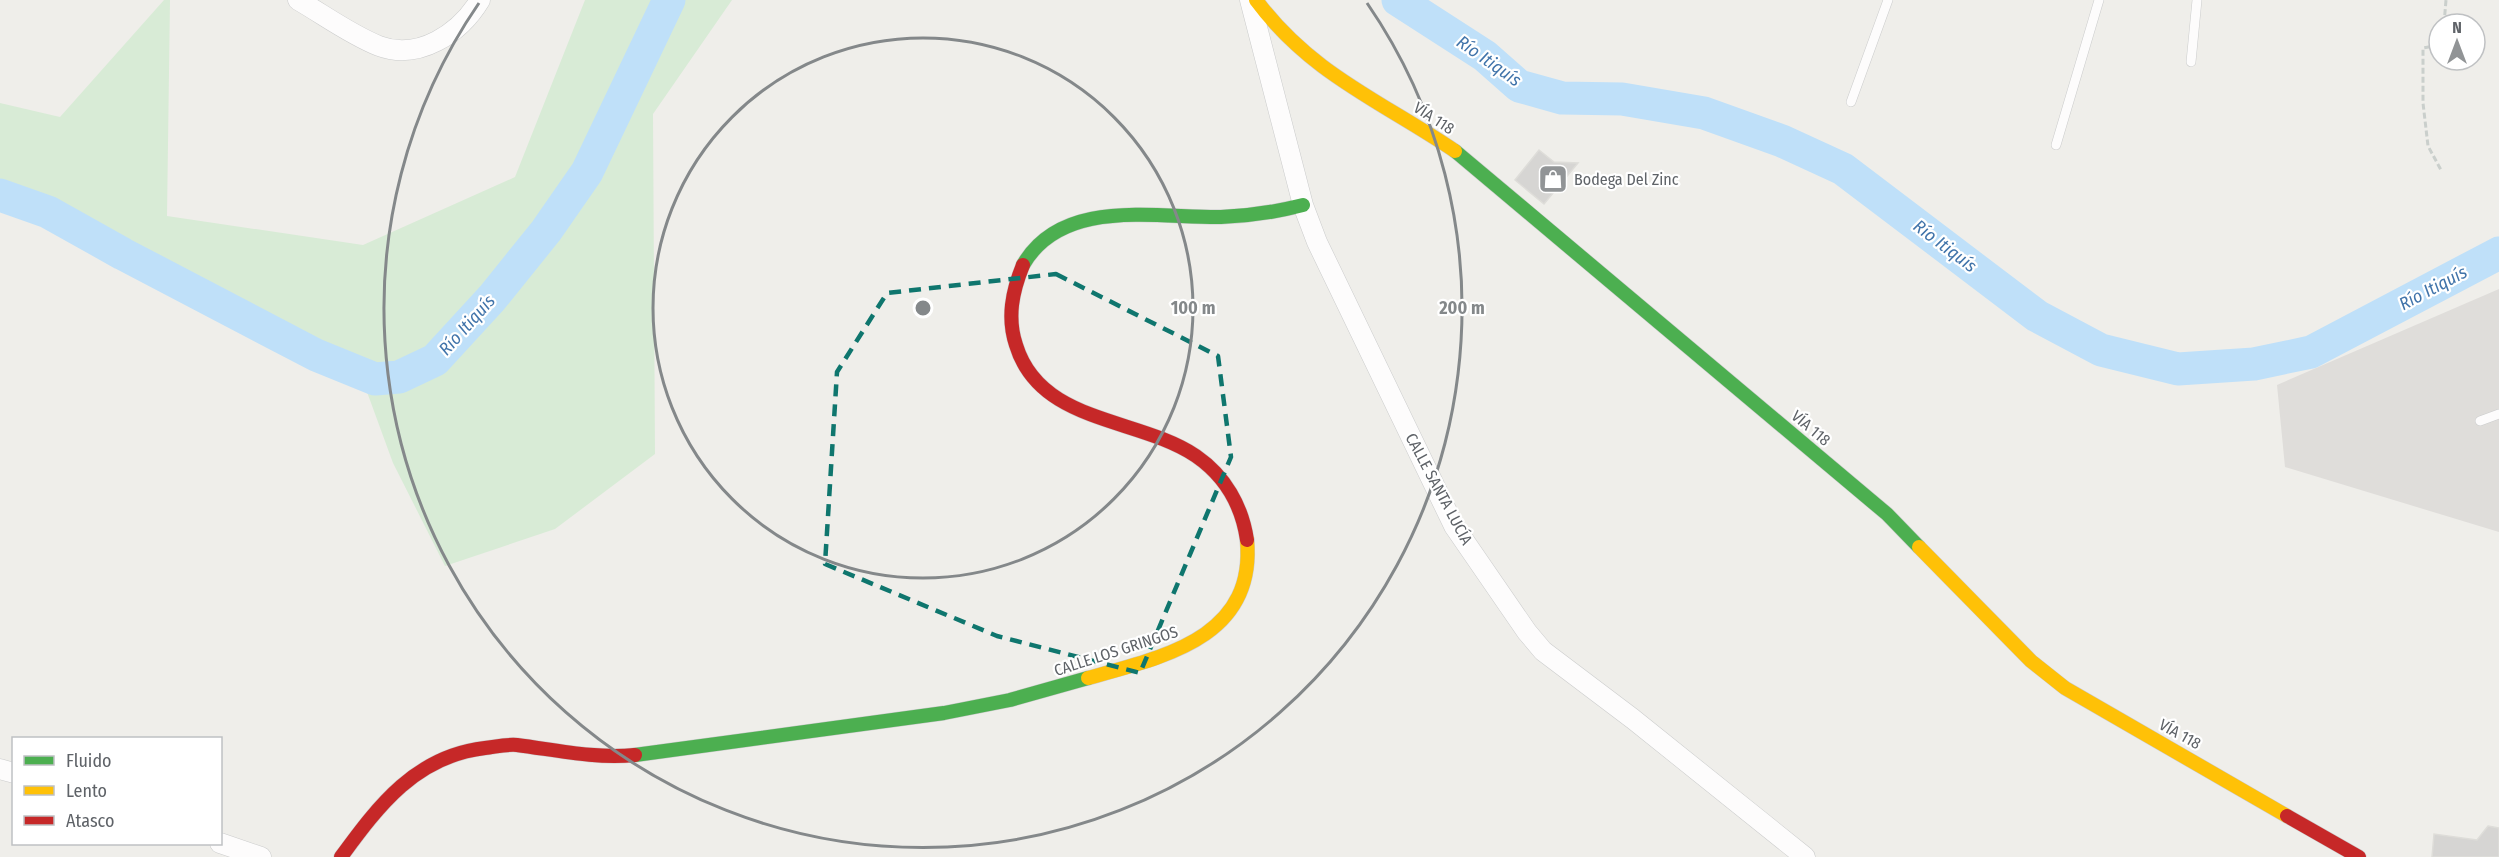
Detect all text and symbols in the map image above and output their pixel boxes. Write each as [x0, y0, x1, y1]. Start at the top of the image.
north arrow [2427, 12, 2487, 72]
text: N [2452, 18, 2462, 37]
water label: Río Itiquís [1452, 31, 1526, 91]
street label: VÍA 118 [1410, 98, 1458, 138]
shop icon: Bodega Del Zinc [1537, 163, 1569, 195]
place label: Bodega Del Zinc [1574, 170, 1679, 189]
water label: Río Itiquís [1909, 215, 1981, 277]
water label: Río Itiquís [2395, 261, 2471, 315]
water label: Río Itiquís [434, 290, 500, 360]
text: 100 m [1171, 297, 1215, 319]
text: 200 m [1438, 297, 1485, 319]
centre of rings [913, 298, 933, 318]
street label: VÍA 118 [1788, 406, 1834, 450]
street label: CALLE SANTA LUCÍA [1402, 430, 1477, 549]
street label: CALLE LOS GRINGOS [1052, 622, 1180, 680]
street label: VÍA 118 [2156, 715, 2204, 753]
legend [12, 737, 222, 845]
text: Fluido [66, 750, 112, 772]
text: Lento [66, 780, 107, 802]
text: Atasco [66, 810, 114, 832]

